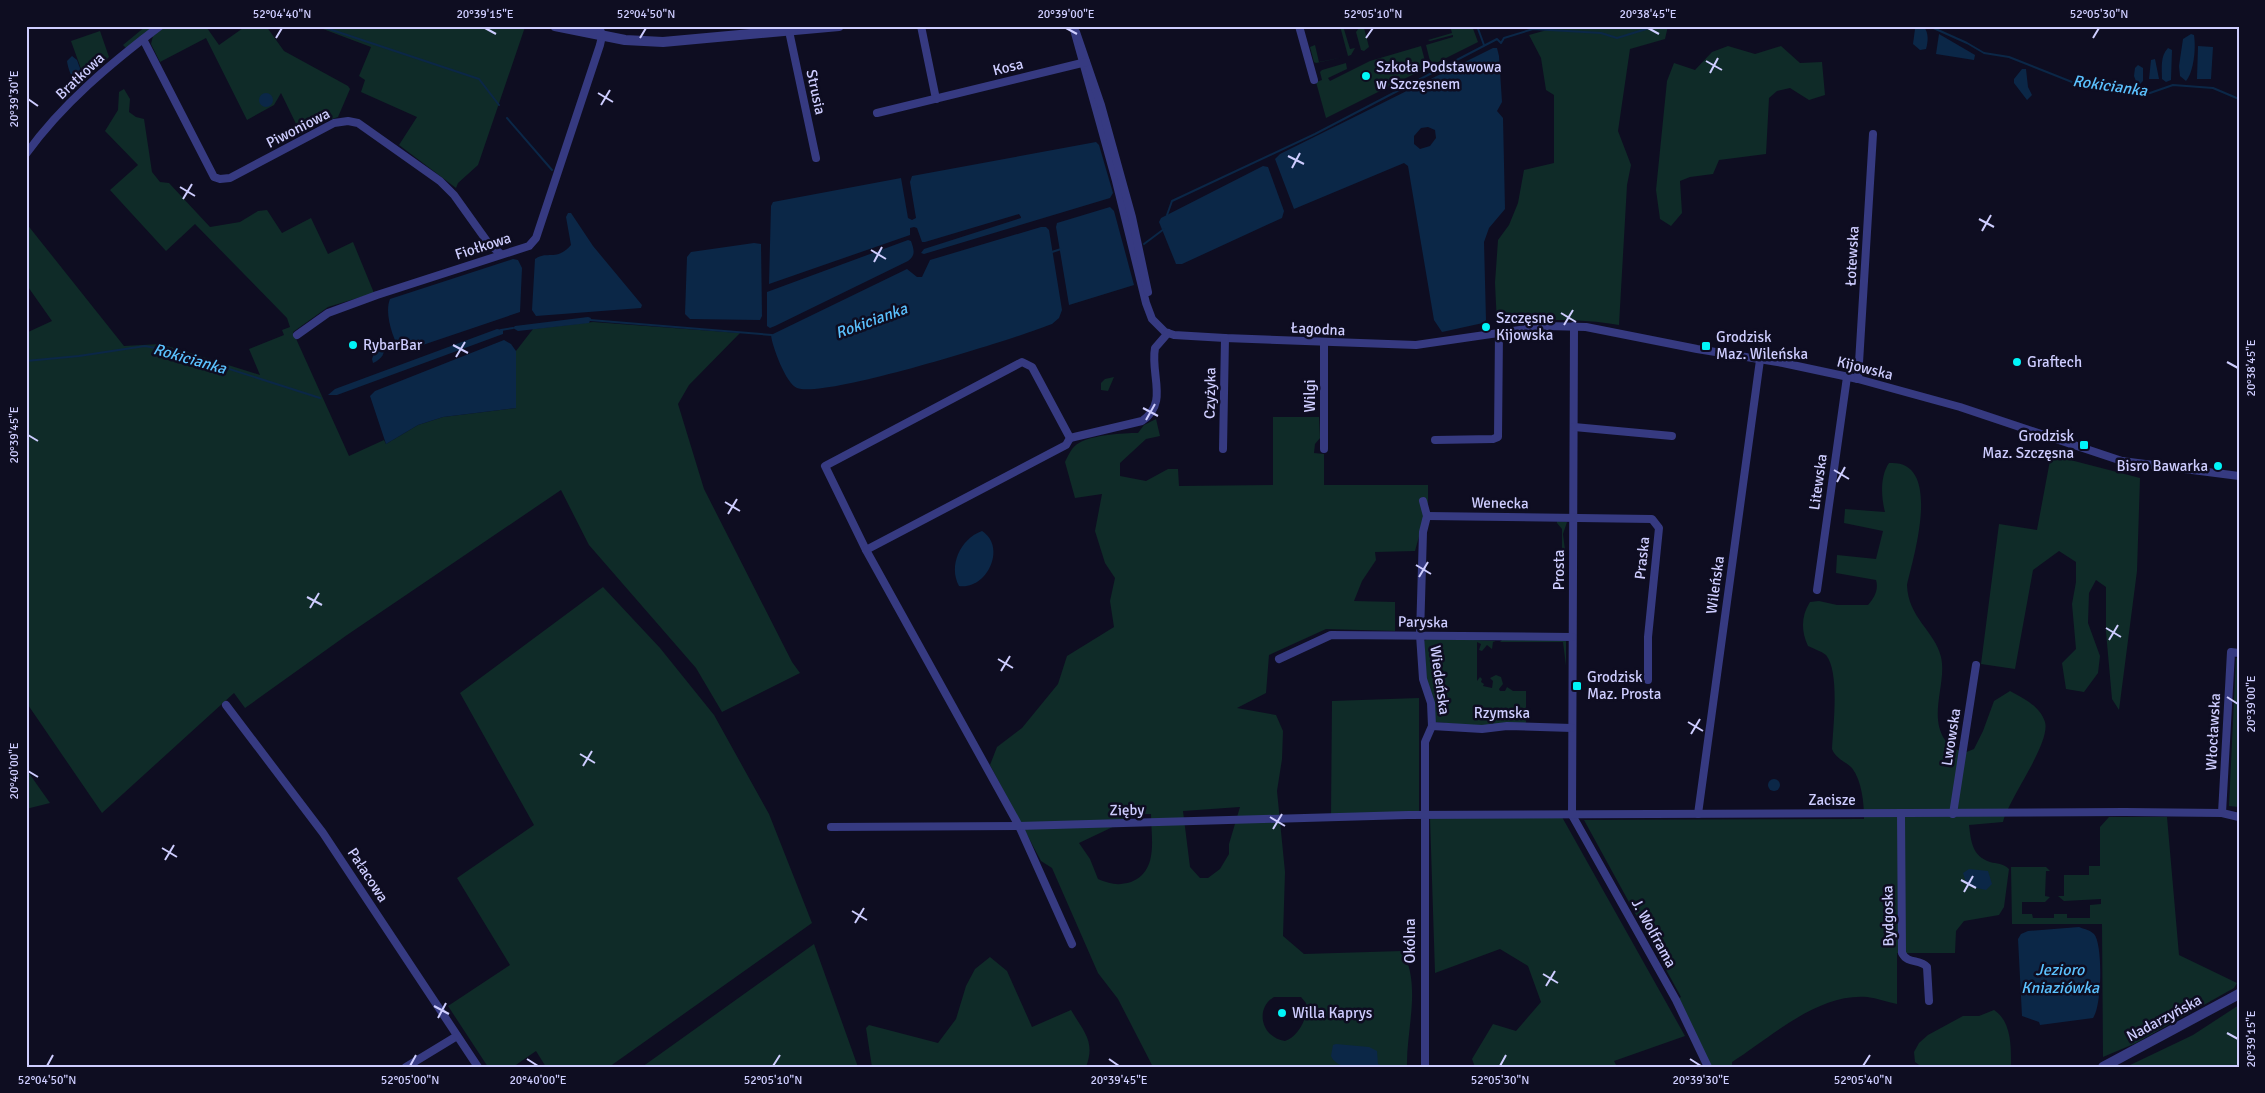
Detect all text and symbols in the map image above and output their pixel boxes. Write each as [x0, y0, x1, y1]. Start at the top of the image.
text: 52°04'40"N [253, 7, 311, 22]
text: 20°39'15"E [456, 7, 514, 22]
text: 52°04'50"N [617, 7, 675, 22]
text: 20°39'00"E [1037, 7, 1095, 22]
text: 52°05'10"N [1344, 7, 1402, 22]
text: 20°38'45"E [1619, 7, 1677, 22]
text: 52°05'30"N [2070, 7, 2128, 22]
street label: Bratkowa [52, 49, 108, 103]
street label: Kosa [991, 55, 1025, 79]
place label: Szkoła Podstawowa w Szczęsnem [1376, 58, 1502, 93]
street label: Strusia [802, 68, 830, 116]
text: 20°39'30"E [7, 70, 22, 128]
marker: Szkoła Podstawowa w Szczęsnem [1360, 70, 1372, 82]
water label: Rokicianka [2071, 71, 2149, 101]
street label: Piwoniowa [263, 104, 333, 152]
street label: Łotewska [1841, 225, 1863, 287]
street label: Fiołkowa [453, 228, 513, 264]
water label: Rokicianka [833, 298, 911, 343]
place label: Szczęsne Kijowska [1496, 309, 1554, 344]
street label: Łagodna [1290, 319, 1346, 339]
marker: Szczęsne Kijowska [1480, 321, 1492, 333]
place label: Grodzisk Maz. Wileńska [1716, 328, 1808, 363]
place label: RybarBar [363, 336, 423, 354]
water label: Rokicianka [151, 339, 229, 379]
marker: RybarBar [347, 339, 359, 351]
text: 20°38'45"E [2244, 339, 2259, 397]
marker: Grodzisk Maz. Wileńska [1700, 340, 1712, 352]
street label: Kijowska [1835, 352, 1895, 384]
place label: Graftech [2027, 353, 2082, 371]
marker: Graftech [2011, 356, 2023, 368]
street label: Czyżyka [1201, 367, 1219, 419]
street label: Wilgi [1301, 379, 1319, 413]
text: 20°39'45"E [7, 406, 22, 464]
place label: Grodzisk Maz. Szczęsna [1982, 427, 2074, 462]
marker: Grodzisk Maz. Szczęsna [2078, 439, 2090, 451]
street label: Litewska [1805, 453, 1831, 511]
place label: Bisro Bawarka [2117, 457, 2208, 475]
marker: Bisro Bawarka [2212, 460, 2224, 472]
street label: Wenecka [1471, 493, 1529, 513]
street label: Praska [1631, 536, 1653, 580]
street label: Prosta [1550, 550, 1568, 590]
street label: Wileńska [1702, 555, 1728, 615]
street label: Paryska [1398, 613, 1448, 631]
street label: Wiedeńska [1426, 644, 1454, 716]
place label: Grodzisk Maz. Prosta [1587, 668, 1661, 703]
text: 20°39'00"E [2244, 675, 2259, 733]
marker: Grodzisk Maz. Prosta [1571, 680, 1583, 692]
street label: Włocławska [2202, 693, 2224, 771]
street label: Rzymska [1474, 704, 1530, 722]
street label: Lwowska [1938, 707, 1964, 767]
text: 20°40'00"E [7, 742, 22, 800]
street label: Zacisze [1808, 791, 1856, 809]
street label: Zięby [1109, 801, 1145, 819]
street label: Pałacowa [344, 844, 392, 906]
street label: Bydgoska [1878, 885, 1898, 947]
street label: J. Wolframa [1628, 896, 1680, 970]
street label: Okólna [1401, 918, 1419, 964]
water label: Jezioro Kniaziówka [2021, 960, 2100, 998]
street label: Nadarzyńska [2123, 991, 2205, 1045]
place label: Willa Kaprys [1292, 1004, 1373, 1022]
marker: Willa Kaprys [1276, 1007, 1288, 1019]
text: 20°39'15"E [2244, 1010, 2259, 1068]
text: 52°04'50"N [18, 1073, 76, 1088]
text: 52°05'00"N [381, 1073, 439, 1088]
text: 20°40'00"E [509, 1073, 567, 1088]
text: 52°05'10"N [744, 1073, 802, 1088]
text: 20°39'45"E [1090, 1073, 1148, 1088]
text: 52°05'30"N [1471, 1073, 1529, 1088]
text: 20°39'30"E [1672, 1073, 1730, 1088]
text: 52°05'40"N [1834, 1073, 1892, 1088]

